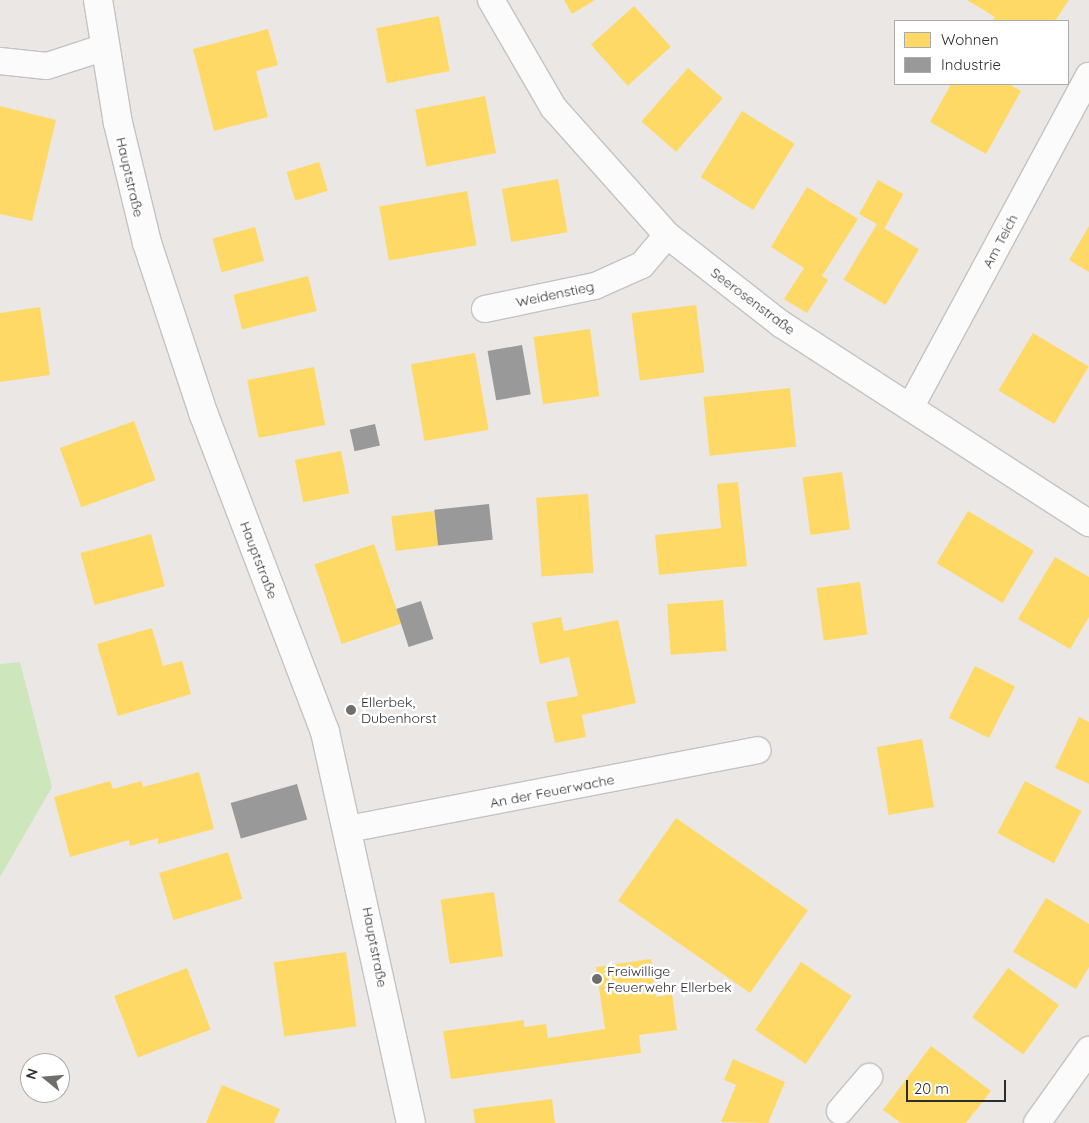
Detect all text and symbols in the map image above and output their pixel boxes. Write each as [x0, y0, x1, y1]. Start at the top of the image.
legend [894, 20, 1069, 85]
text: Wohnen [941, 30, 999, 49]
text: Industrie [941, 55, 1001, 74]
street label: Hauptstraße [113, 135, 147, 219]
street label: Am Teich [979, 211, 1021, 271]
street label: Seerosenstraße [708, 264, 798, 338]
street label: Weidenstieg [514, 278, 596, 310]
street label: Hauptstraße [237, 519, 281, 601]
place label: Ellerbek, Dubenhorst [361, 694, 437, 726]
marker: Ellerbek, Dubenhorst [345, 704, 357, 716]
street label: An der Feuerwache [488, 771, 616, 811]
street label: Hauptstraße [359, 905, 391, 989]
place label: Freiwillige Feuerwehr Ellerbek [607, 963, 732, 996]
marker: Freiwillige Feuerwehr Ellerbek [591, 973, 603, 985]
north arrow [20, 1053, 70, 1103]
text: N [21, 1066, 42, 1081]
scale bar [909, 1070, 1009, 1102]
text: 20 m [914, 1079, 949, 1098]

